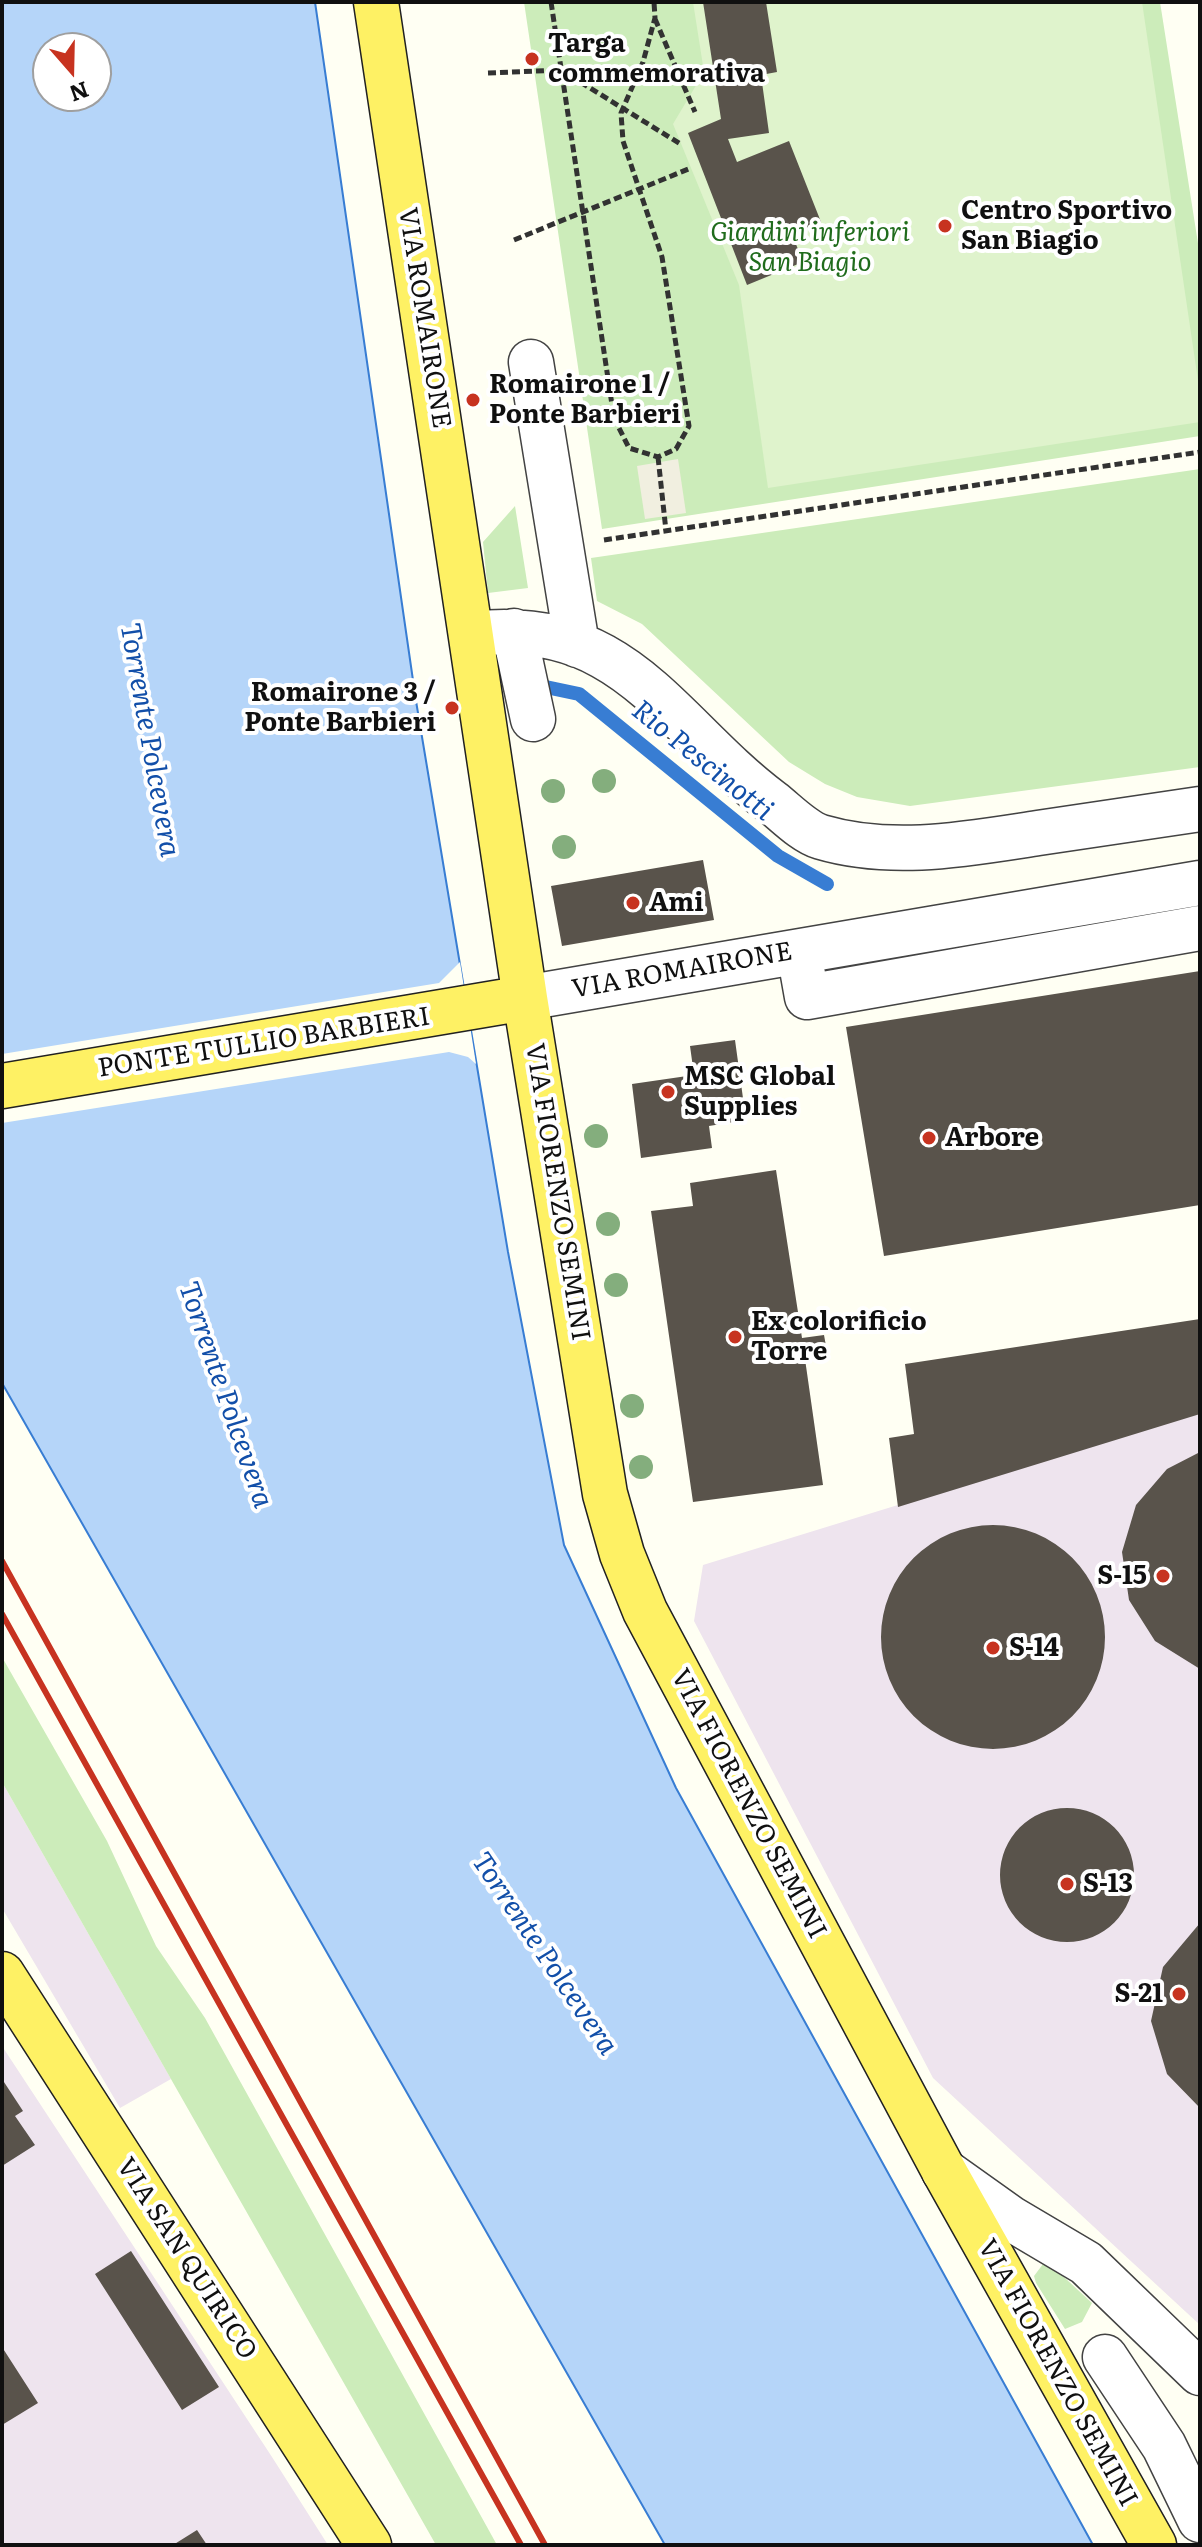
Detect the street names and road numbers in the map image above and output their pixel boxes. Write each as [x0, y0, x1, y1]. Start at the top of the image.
street label: VIA ROMAIRONE [391, 205, 457, 431]
street label: VIA ROMAIRONE [569, 936, 795, 1006]
street label: PONTE TULLIO BARBIERI [96, 1001, 432, 1085]
street label: VIA FIORENZO SEMINI [518, 1041, 596, 1343]
street label: VIA FIORENZO SEMINI [664, 1664, 832, 1944]
street label: VIA SAN QUIRICO [109, 2152, 263, 2366]
street label: VIA FIORENZO SEMINI [970, 2234, 1144, 2512]

